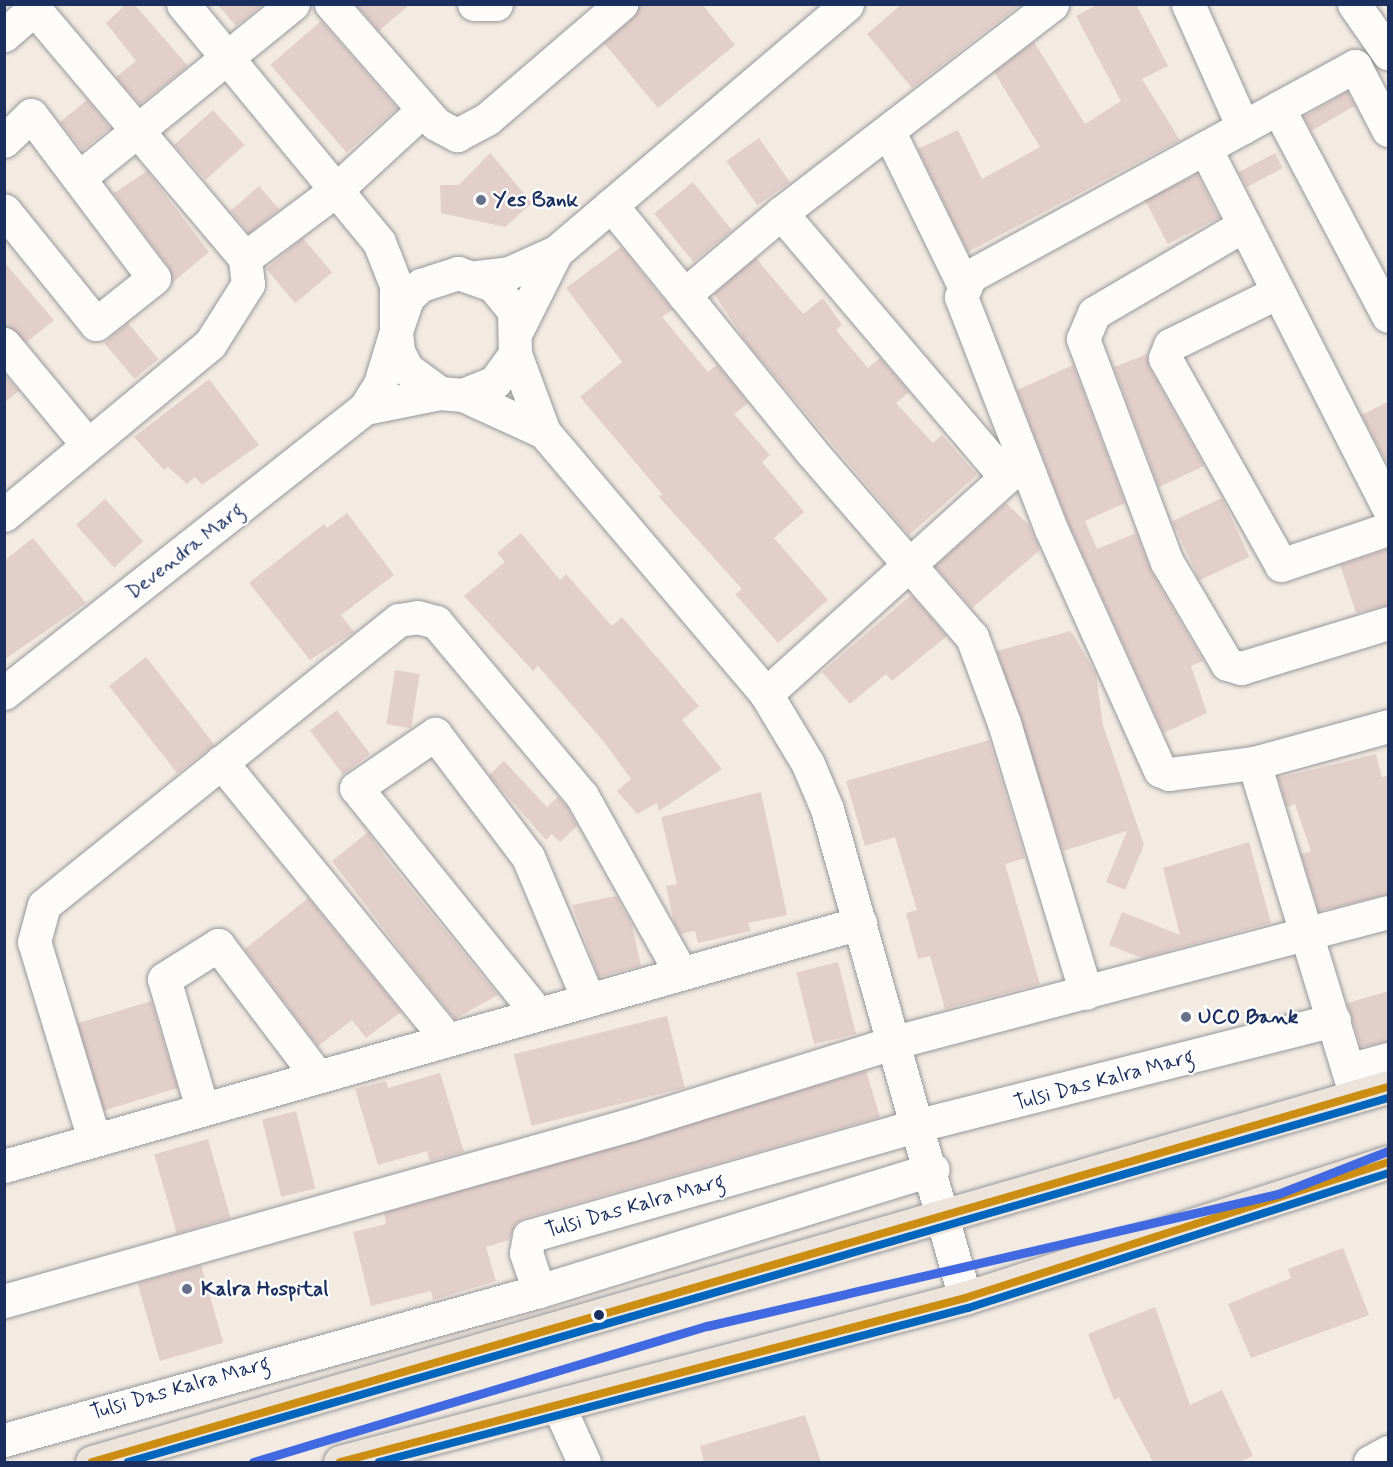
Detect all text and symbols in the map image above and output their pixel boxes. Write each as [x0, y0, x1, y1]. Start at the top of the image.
place label: Yes Bank [493, 187, 578, 213]
marker: Yes Bank [474, 193, 488, 207]
street label: Devendra Marg [120, 497, 250, 605]
place label: UCO Bank [1198, 1004, 1292, 1030]
marker: UCO Bank [1179, 1010, 1193, 1024]
street label: Tulsi Das Kalra Marg [1010, 1044, 1198, 1116]
street label: Tulsi Das Kalra Marg [542, 1168, 728, 1244]
place label: Kalra Hospital [201, 1276, 332, 1302]
marker: Kalra Hospital [178, 1280, 196, 1298]
unlabelled marker [593, 1309, 605, 1321]
street label: Tulsi Das Kalra Marg [87, 1350, 273, 1426]

